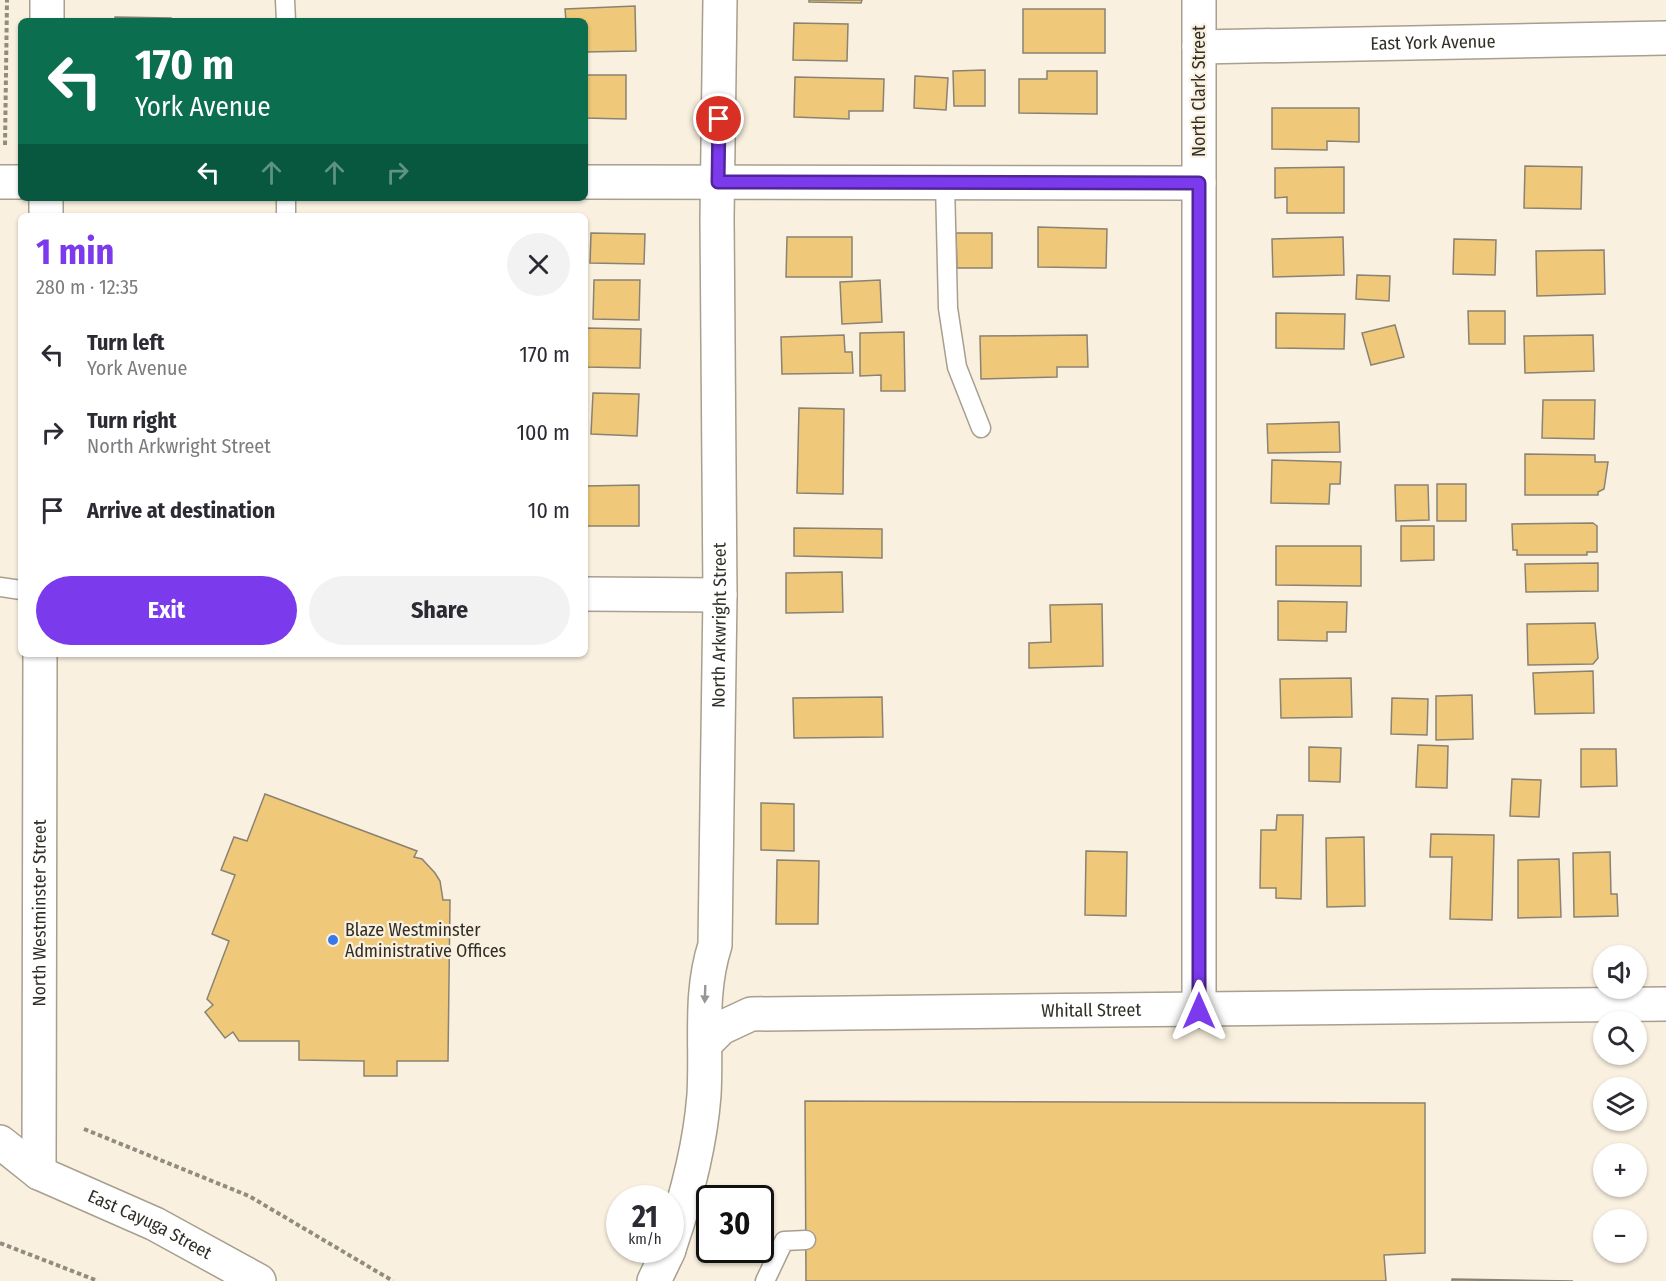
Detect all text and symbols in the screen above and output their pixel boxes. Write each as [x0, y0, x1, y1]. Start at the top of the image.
street label: North Clark Street [1188, 25, 1210, 157]
street label: East York Avenue [1370, 30, 1496, 55]
text: 170 m [135, 40, 234, 90]
icon: left [36, 42, 114, 120]
text: York Avenue [135, 91, 271, 123]
pin [693, 93, 744, 144]
icon: arrive [702, 102, 735, 135]
icon: left [192, 156, 225, 189]
icon: ahead [255, 156, 288, 189]
icon: ahead [318, 156, 351, 189]
icon: right [381, 156, 414, 189]
text: 1 min [36, 230, 114, 274]
button: close [507, 233, 570, 296]
text: 280 m · 12:35 [36, 275, 138, 299]
text: Turn left [87, 329, 165, 356]
icon: left [36, 338, 69, 371]
text: 170 m [519, 341, 570, 368]
text: York Avenue [87, 356, 187, 380]
text: Turn right [87, 407, 176, 434]
icon: right [36, 416, 69, 449]
text: 100 m [516, 419, 570, 446]
text: North Arkwright Street [87, 434, 271, 458]
icon: arrive [36, 494, 69, 527]
text: Arrive at destination [87, 497, 275, 524]
text: 10 m [528, 497, 570, 524]
street label: North Arkwright Street [707, 542, 731, 708]
button: Exit [36, 576, 297, 645]
button: Share [309, 576, 570, 645]
street label: North Westminster Street [28, 819, 51, 1007]
place label: Blaze Westminster Administrative Offices [345, 919, 507, 962]
marker: Blaze Westminster Administrative Offices [326, 933, 340, 947]
map controls [1593, 945, 1647, 1263]
button: sound [1593, 945, 1647, 999]
position arrow [1167, 979, 1231, 1043]
one-way arrow [700, 984, 709, 1003]
street label: Whitall Street [1041, 999, 1141, 1022]
button: search [1593, 1011, 1647, 1065]
button: layers [1593, 1077, 1647, 1131]
button: + [1593, 1143, 1647, 1197]
street label: East Cayuga Street [85, 1185, 216, 1264]
speed limit sign: 30 [696, 1185, 774, 1263]
text: 21 [632, 1199, 658, 1235]
button: − [1593, 1209, 1647, 1263]
text: km/h [628, 1230, 662, 1248]

